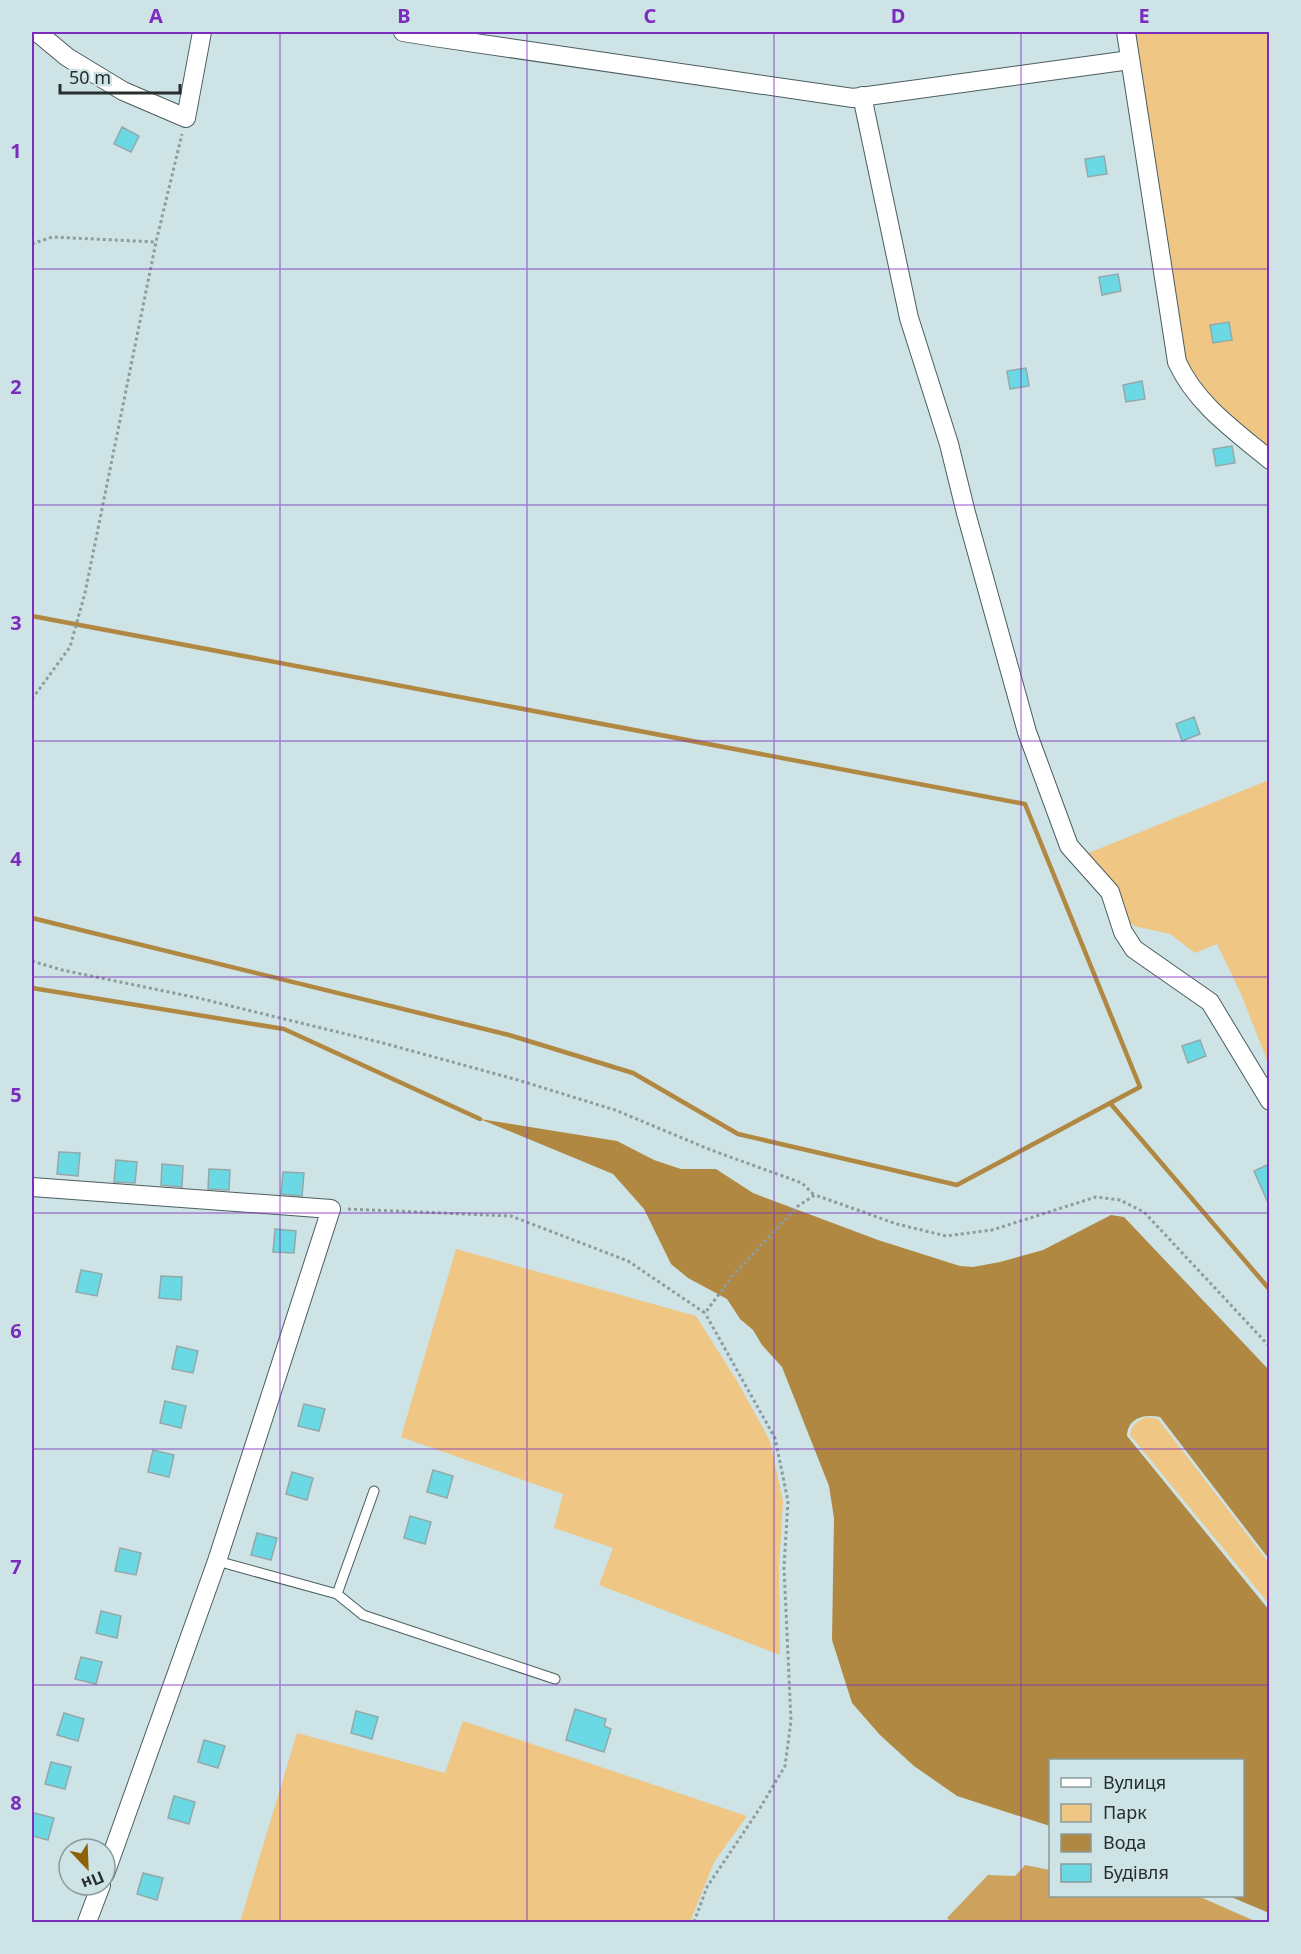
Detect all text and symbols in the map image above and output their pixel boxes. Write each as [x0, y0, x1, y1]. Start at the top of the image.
text: A [149, 2, 163, 29]
text: B [397, 2, 411, 29]
text: C [644, 2, 657, 29]
text: D [891, 2, 905, 29]
text: E [1138, 2, 1150, 29]
scale bar [60, 57, 180, 95]
text: 50 m [69, 65, 111, 89]
text: 1 [10, 137, 22, 164]
text: 2 [10, 373, 22, 400]
text: 3 [10, 609, 22, 636]
text: 4 [10, 845, 22, 872]
text: 5 [10, 1081, 22, 1108]
text: 6 [10, 1317, 22, 1344]
text: 7 [10, 1553, 22, 1580]
legend [1049, 1759, 1244, 1897]
text: Вулиця [1103, 1770, 1166, 1794]
text: 8 [10, 1789, 22, 1816]
text: Парк [1103, 1800, 1147, 1824]
text: Вода [1103, 1830, 1146, 1854]
north arrow [57, 1837, 117, 1897]
text: Будівля [1103, 1860, 1169, 1884]
text: Пн [78, 1866, 108, 1895]

